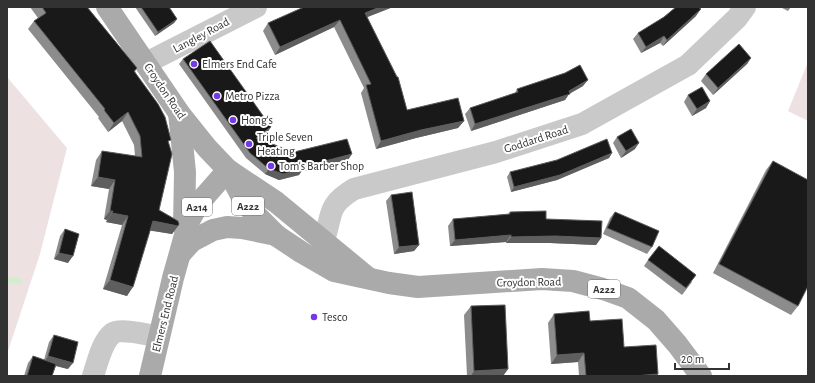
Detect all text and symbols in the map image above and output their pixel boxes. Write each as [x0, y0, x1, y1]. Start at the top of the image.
street label: Langley Road [171, 15, 232, 56]
place label: Elmers End Cafe [202, 58, 277, 70]
marker: Elmers End Cafe [189, 59, 199, 69]
street label: Croydon Road [141, 61, 188, 122]
place label: Metro Pizza [225, 90, 280, 102]
marker: Metro Pizza [212, 91, 222, 101]
place label: Hong's [241, 114, 273, 126]
marker: Hong's [228, 115, 238, 125]
street label: Goddard Road [502, 123, 570, 155]
place label: Triple Seven Heating [257, 131, 313, 157]
marker: Triple Seven Heating [244, 139, 254, 149]
place label: Tom's Barber Shop [279, 160, 364, 172]
marker: Tom's Barber Shop [266, 161, 276, 171]
road number: A222 [232, 197, 264, 215]
road number: A214 [182, 198, 212, 216]
street label: Elmers End Road [150, 275, 180, 353]
street label: Croydon Road [497, 275, 561, 290]
road number: A222 [588, 280, 620, 298]
place label: Tesco [322, 311, 348, 323]
marker: Tesco [309, 312, 319, 322]
scale bar [675, 345, 729, 371]
text: 20 m [681, 353, 704, 365]

